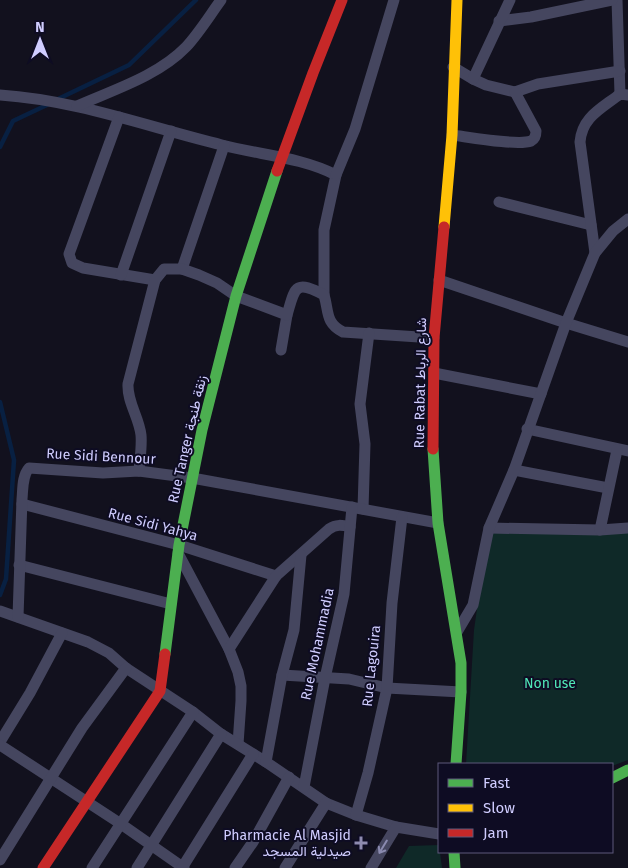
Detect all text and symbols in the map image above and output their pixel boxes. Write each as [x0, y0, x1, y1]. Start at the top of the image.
north arrow [15, 15, 65, 65]
text: N [35, 19, 45, 36]
street label: Rue Rabat شارع الرباط [411, 317, 432, 449]
street label: Rue Tanger زنقة طنجة [165, 373, 210, 505]
street label: Rue Sidi Bennour [46, 445, 157, 468]
street label: Rue Sidi Yahya [106, 504, 200, 545]
street label: Rue Mohammadia [297, 586, 338, 702]
street label: Rue Lagouira [359, 624, 384, 708]
park label: Non use [524, 675, 576, 692]
legend [438, 763, 613, 853]
text: Fast [483, 774, 510, 792]
text: Slow [483, 799, 515, 817]
text: Jam [483, 824, 509, 842]
place label: Pharmacie Al Masjid صيدلية المسجد [223, 827, 351, 860]
marker: Pharmacie Al Masjid صيدلية المسجد [355, 837, 367, 849]
one-way arrow [378, 840, 388, 854]

